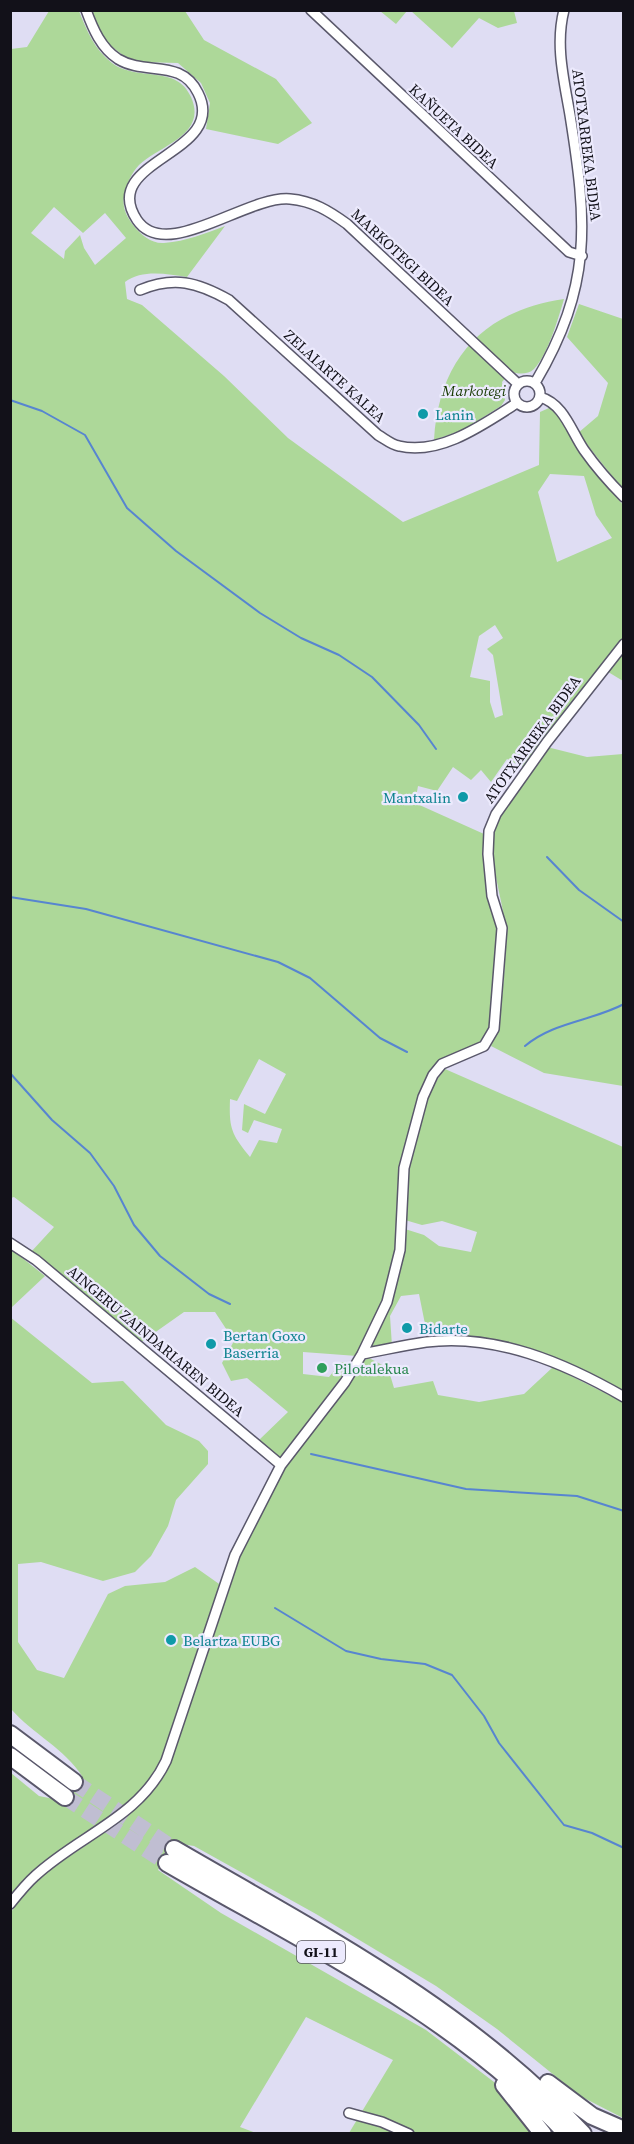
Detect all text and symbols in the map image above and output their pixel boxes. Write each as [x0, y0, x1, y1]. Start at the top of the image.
street label: ATOTXARREKA BIDEA [567, 68, 607, 222]
street label: KAÑUETA BIDEA [404, 79, 504, 173]
street label: MARKOTEGI BIDEA [347, 204, 459, 310]
street label: ZELAIARTE KALEA [280, 325, 390, 427]
park label: Markotegi [441, 380, 507, 401]
place label: Lanin [435, 404, 474, 425]
marker: Lanin [416, 407, 430, 421]
street label: ATOTXARREKA BIDEA [479, 671, 585, 807]
place label: Mantxalin [383, 787, 451, 808]
marker: Mantxalin [456, 790, 470, 804]
street label: AINGERU ZAINDARIAREN BIDEA [63, 1261, 249, 1421]
place label: Bidarte [419, 1318, 468, 1339]
marker: Bidarte [400, 1321, 414, 1335]
place label: Bertan Goxo Baserria [223, 1325, 306, 1363]
marker: Bertan Goxo Baserria [204, 1337, 218, 1351]
place label: Pilotalekua [334, 1358, 409, 1379]
marker: Pilotalekua [315, 1361, 329, 1375]
place label: Belartza EUBG [183, 1630, 280, 1651]
marker: Belartza EUBG [164, 1633, 178, 1647]
road number: GI-11 [297, 1941, 345, 1963]

